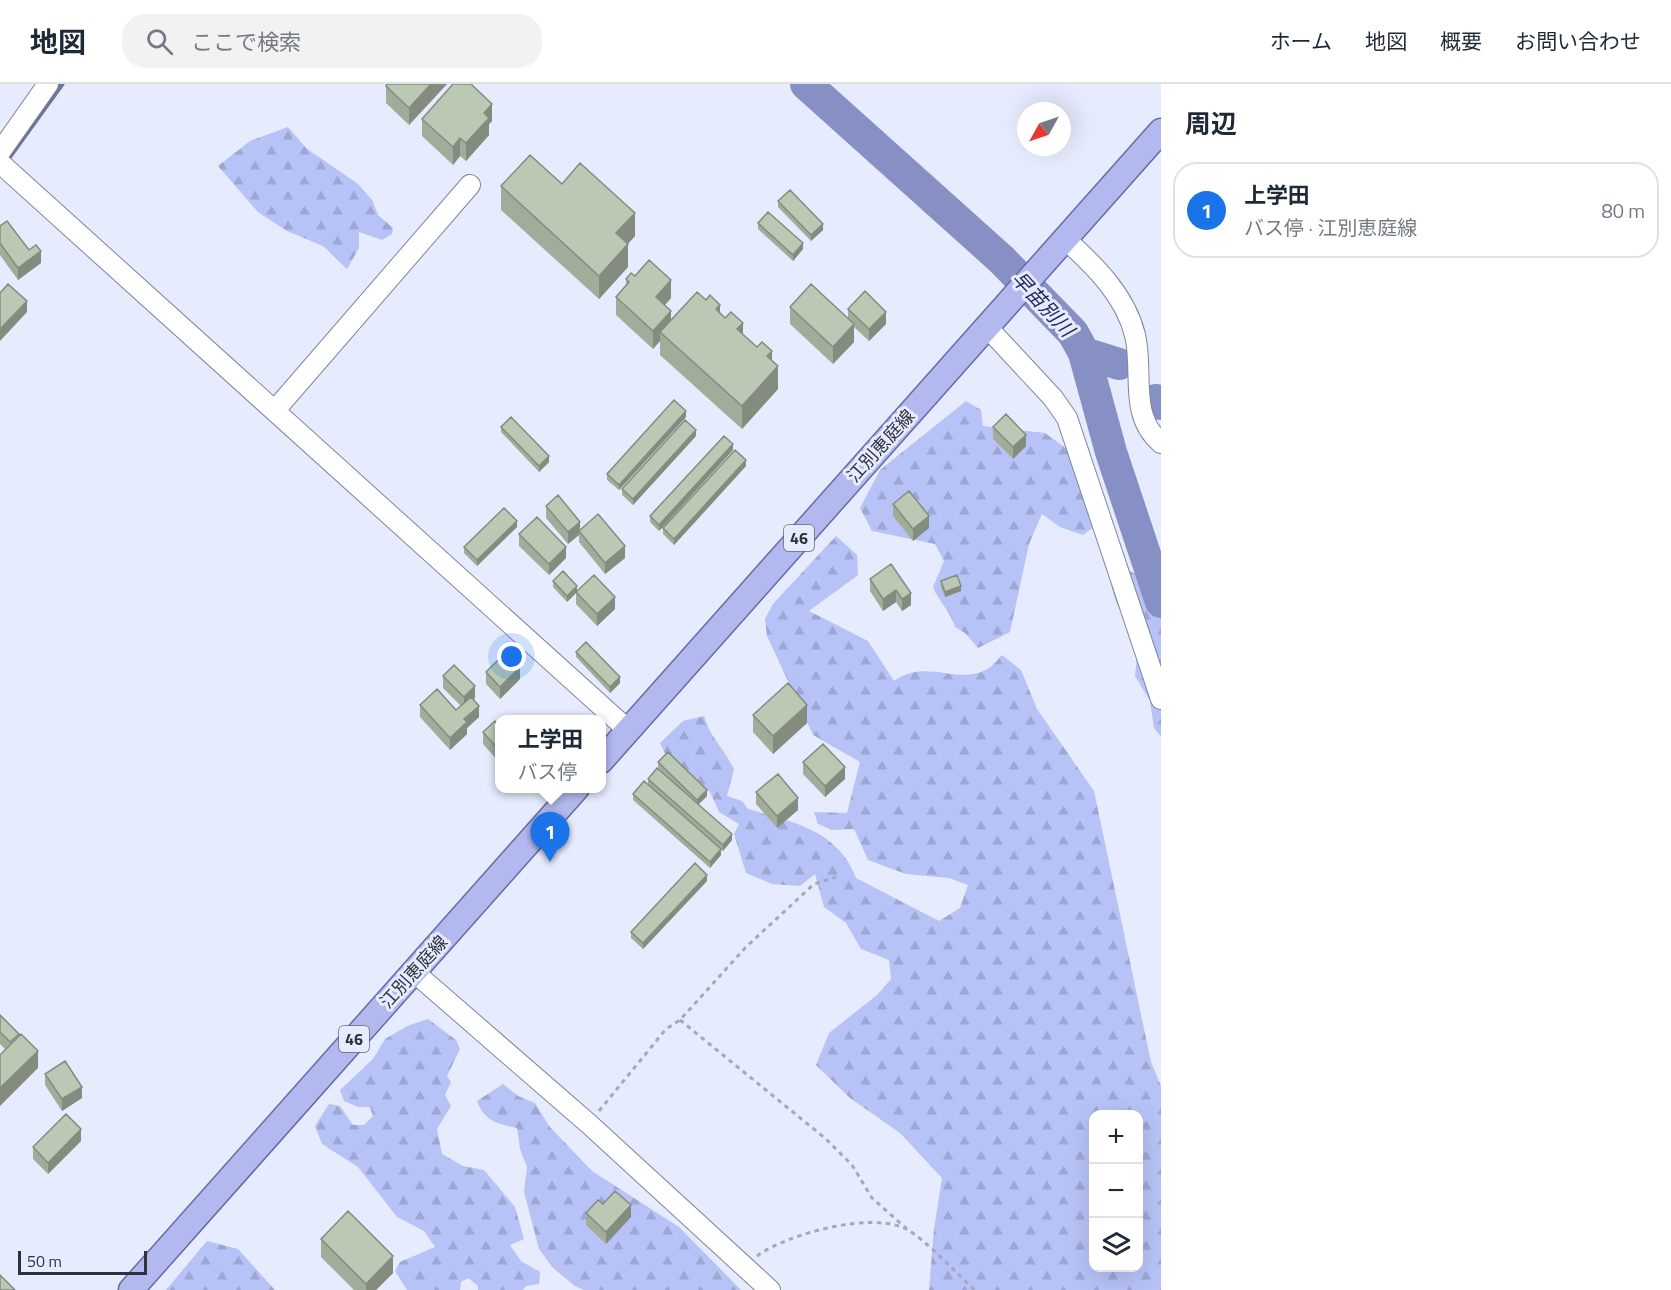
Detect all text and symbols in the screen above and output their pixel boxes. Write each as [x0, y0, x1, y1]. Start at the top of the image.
search box [122, 14, 542, 68]
text: 地図 [30, 20, 86, 63]
icon: search [143, 25, 176, 58]
text: ここで検索 [191, 25, 301, 59]
text: ホーム [1270, 25, 1332, 57]
text: 地図 [1365, 25, 1407, 57]
text: 概要 [1440, 25, 1482, 57]
text: お問い合わせ [1515, 25, 1641, 57]
north arrow [1017, 102, 1071, 156]
text: 周辺 [1185, 104, 1237, 143]
text: 上学田 [1244, 178, 1310, 212]
text: 1 [1201, 195, 1212, 226]
text: 80 m [1601, 195, 1645, 226]
text: バス停 · 江別恵庭線 [1244, 212, 1417, 243]
water label: 早苗別川 [1005, 264, 1083, 345]
street label: 江別恵庭線 [840, 403, 921, 488]
road number: 46 [784, 525, 814, 551]
your location [497, 642, 526, 671]
popup [495, 715, 606, 793]
text: 上学田 [517, 722, 584, 756]
text: バス停 [517, 756, 577, 787]
pin: 1 [530, 812, 570, 862]
street label: 江別恵庭線 [373, 929, 454, 1014]
road number: 46 [339, 1026, 369, 1052]
map controls [1089, 1110, 1143, 1272]
button: + [1089, 1110, 1143, 1164]
button: − [1089, 1164, 1143, 1218]
button: layers [1089, 1218, 1143, 1272]
scale bar [18, 1248, 147, 1276]
text: 50 m [27, 1249, 62, 1273]

